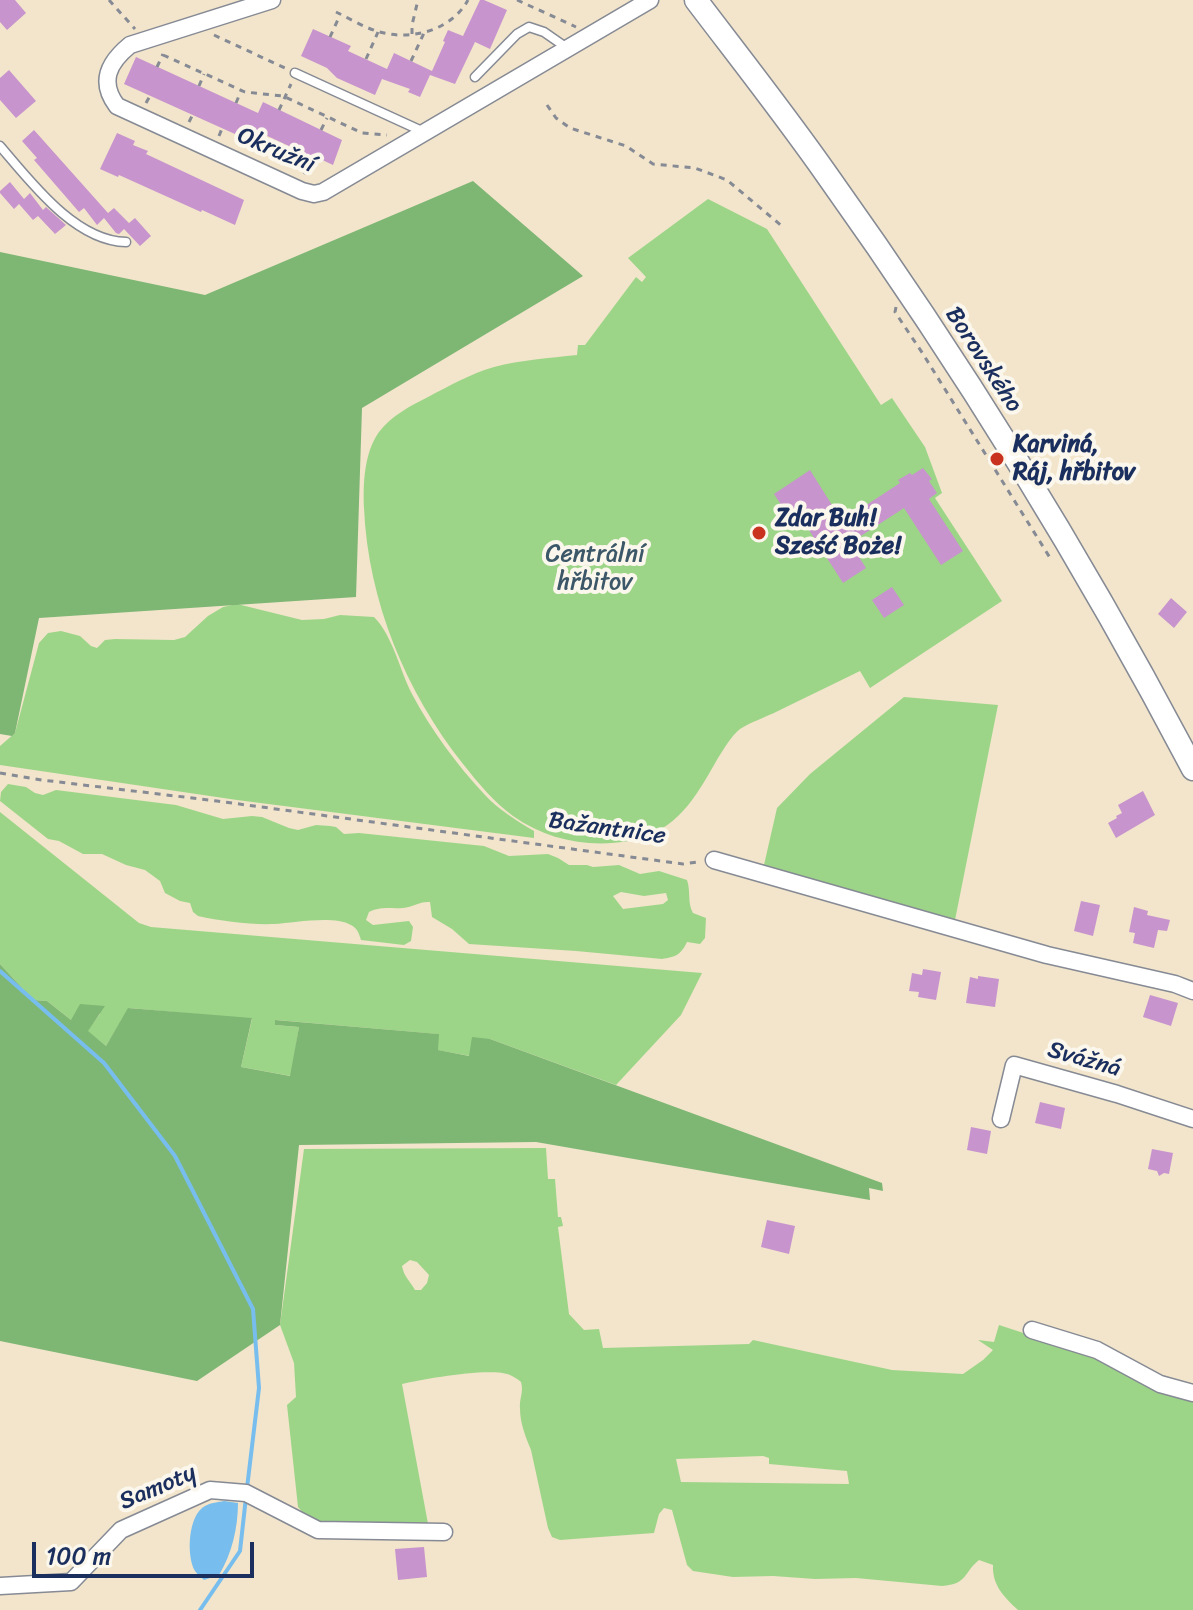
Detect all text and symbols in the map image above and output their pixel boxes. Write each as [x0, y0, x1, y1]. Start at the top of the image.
street label: Okružní [233, 122, 319, 180]
street label: Borovského [938, 302, 1028, 418]
place label: Karviná, Ráj, hřbitov [1013, 431, 1135, 487]
marker: Karviná, Ráj, hřbitov [988, 450, 1006, 468]
place label: Zdar Buh! Sześć Boże! [775, 505, 901, 561]
marker: Zdar Buh! Sześć Boże! [750, 524, 768, 542]
park label: Centrální hřbitov [545, 541, 645, 597]
street label: Bažantnice [547, 807, 667, 851]
street label: Svážná [1044, 1036, 1124, 1084]
street label: Samoty [115, 1459, 201, 1517]
scale bar [36, 1526, 258, 1576]
text: 100 m [46, 1535, 111, 1577]

